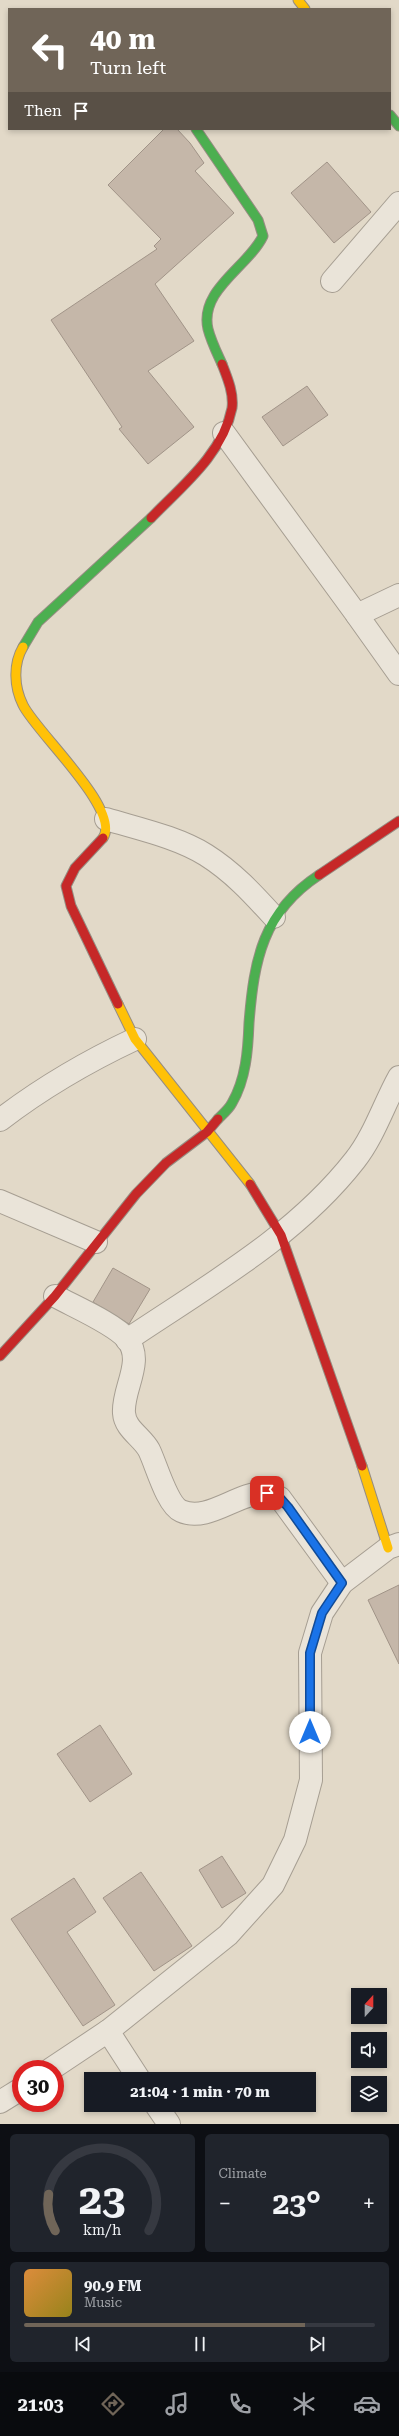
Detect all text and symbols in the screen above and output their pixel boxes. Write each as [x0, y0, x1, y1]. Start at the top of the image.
text: 40 m [90, 23, 155, 56]
icon: left [24, 24, 76, 76]
text: Turn left [90, 57, 166, 78]
icon: arrive [70, 100, 92, 122]
text: Then [24, 102, 62, 120]
pin [250, 1476, 284, 1510]
icon: arrive [256, 1482, 278, 1504]
position arrow [289, 1711, 331, 1753]
north arrow [351, 1988, 387, 2024]
map controls [351, 1988, 387, 2112]
button: sound [351, 2032, 387, 2068]
speed limit sign: 30 [12, 2060, 64, 2112]
button: layers [351, 2076, 387, 2112]
text: 21:04 · 1 min · 70 m [130, 2083, 270, 2101]
text: Climate [219, 2166, 267, 2181]
text: 23 [79, 2175, 126, 2224]
text: 23° [272, 2186, 321, 2221]
text: − [219, 2191, 231, 2216]
text: + [363, 2191, 375, 2216]
text: km/h [83, 2222, 121, 2238]
text: 90.9 FM [84, 2277, 141, 2295]
text: Music [84, 2295, 122, 2310]
icon: previous [72, 2333, 94, 2355]
icon: pause [189, 2333, 211, 2355]
icon: next [306, 2333, 328, 2355]
icon: directions [99, 2390, 127, 2418]
icon: music [163, 2390, 191, 2418]
icon: phone [226, 2390, 254, 2418]
icon: climate [290, 2390, 318, 2418]
icon: car [353, 2390, 381, 2418]
text: 21:03 [18, 2394, 64, 2415]

